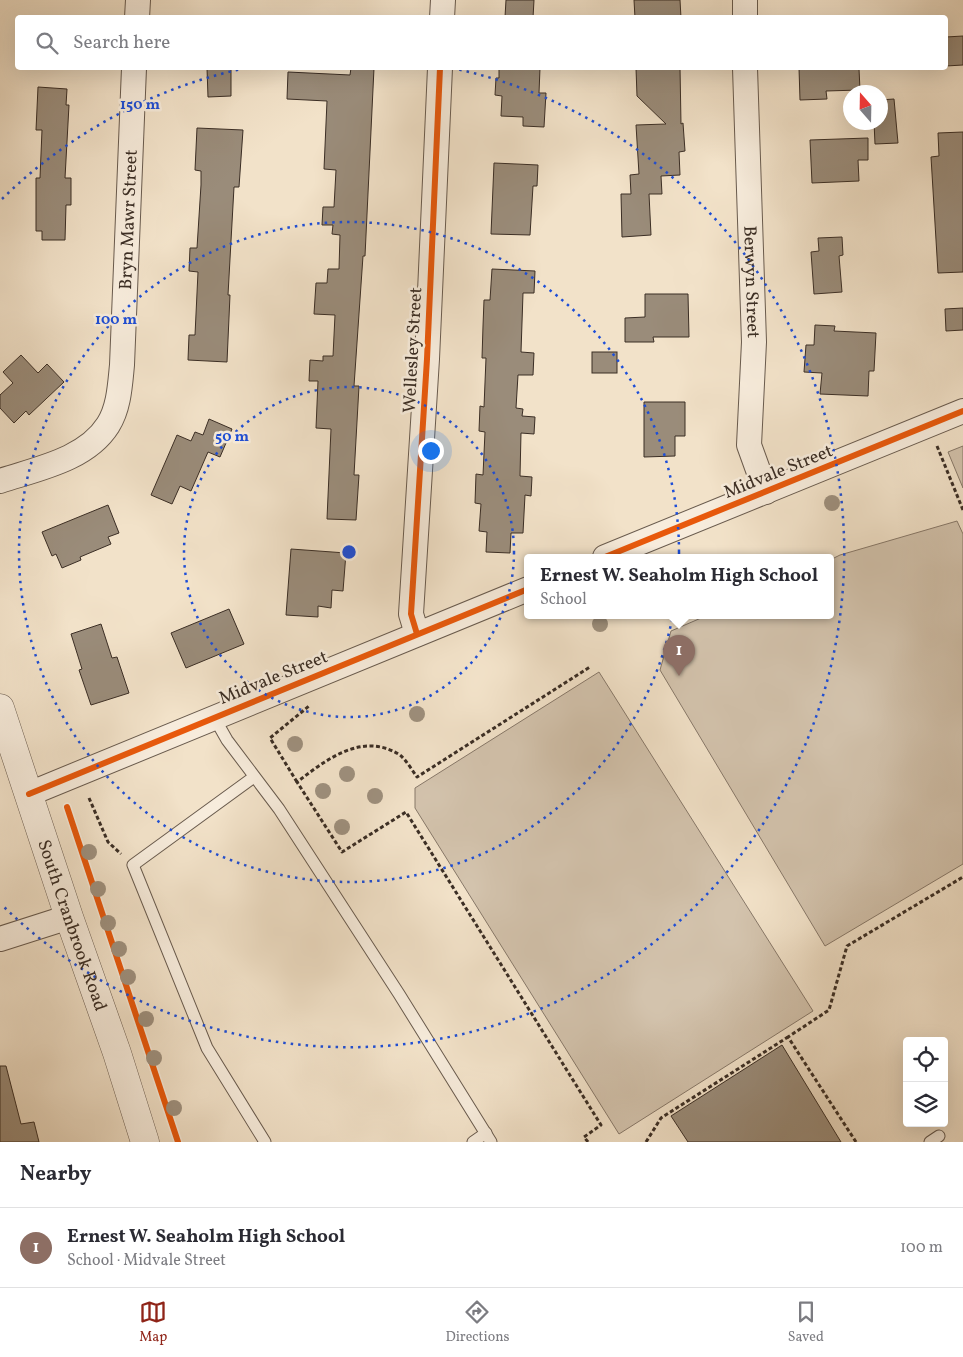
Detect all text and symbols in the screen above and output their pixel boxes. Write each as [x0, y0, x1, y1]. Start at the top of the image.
search box [15, 15, 948, 70]
icon: search [33, 29, 61, 57]
text: Search here [73, 30, 170, 56]
north arrow [843, 85, 888, 130]
text: 150 m [120, 95, 160, 116]
street label: Bryn Mawr Street [114, 149, 145, 290]
street label: Berwyn Street [736, 225, 765, 339]
street label: Wellesley Street [398, 287, 429, 414]
text: 100 m [95, 310, 138, 331]
text: 50 m [215, 427, 249, 448]
your location [418, 438, 444, 464]
street label: Midvale Street [720, 439, 837, 506]
centre of rings [340, 543, 358, 561]
popup [524, 554, 834, 619]
text: Ernest W. Seaholm High School [540, 563, 818, 589]
text: School [540, 589, 587, 611]
pin: 1 [663, 635, 695, 676]
street label: Midvale Street [215, 645, 332, 712]
street label: South Cranbrook Road [30, 837, 112, 1015]
map controls [903, 1037, 948, 1127]
button: locate [903, 1037, 948, 1082]
button: layers [903, 1082, 948, 1127]
text: Nearby [20, 1160, 91, 1189]
text: Ernest W. Seaholm High School [67, 1224, 345, 1250]
text: 1 [33, 1237, 39, 1259]
text: 100 m [900, 1237, 943, 1259]
text: School · Midvale Street [67, 1250, 226, 1272]
tab: Map [139, 1298, 167, 1347]
tab: Directions [445, 1298, 510, 1347]
tab: Saved [788, 1298, 824, 1347]

